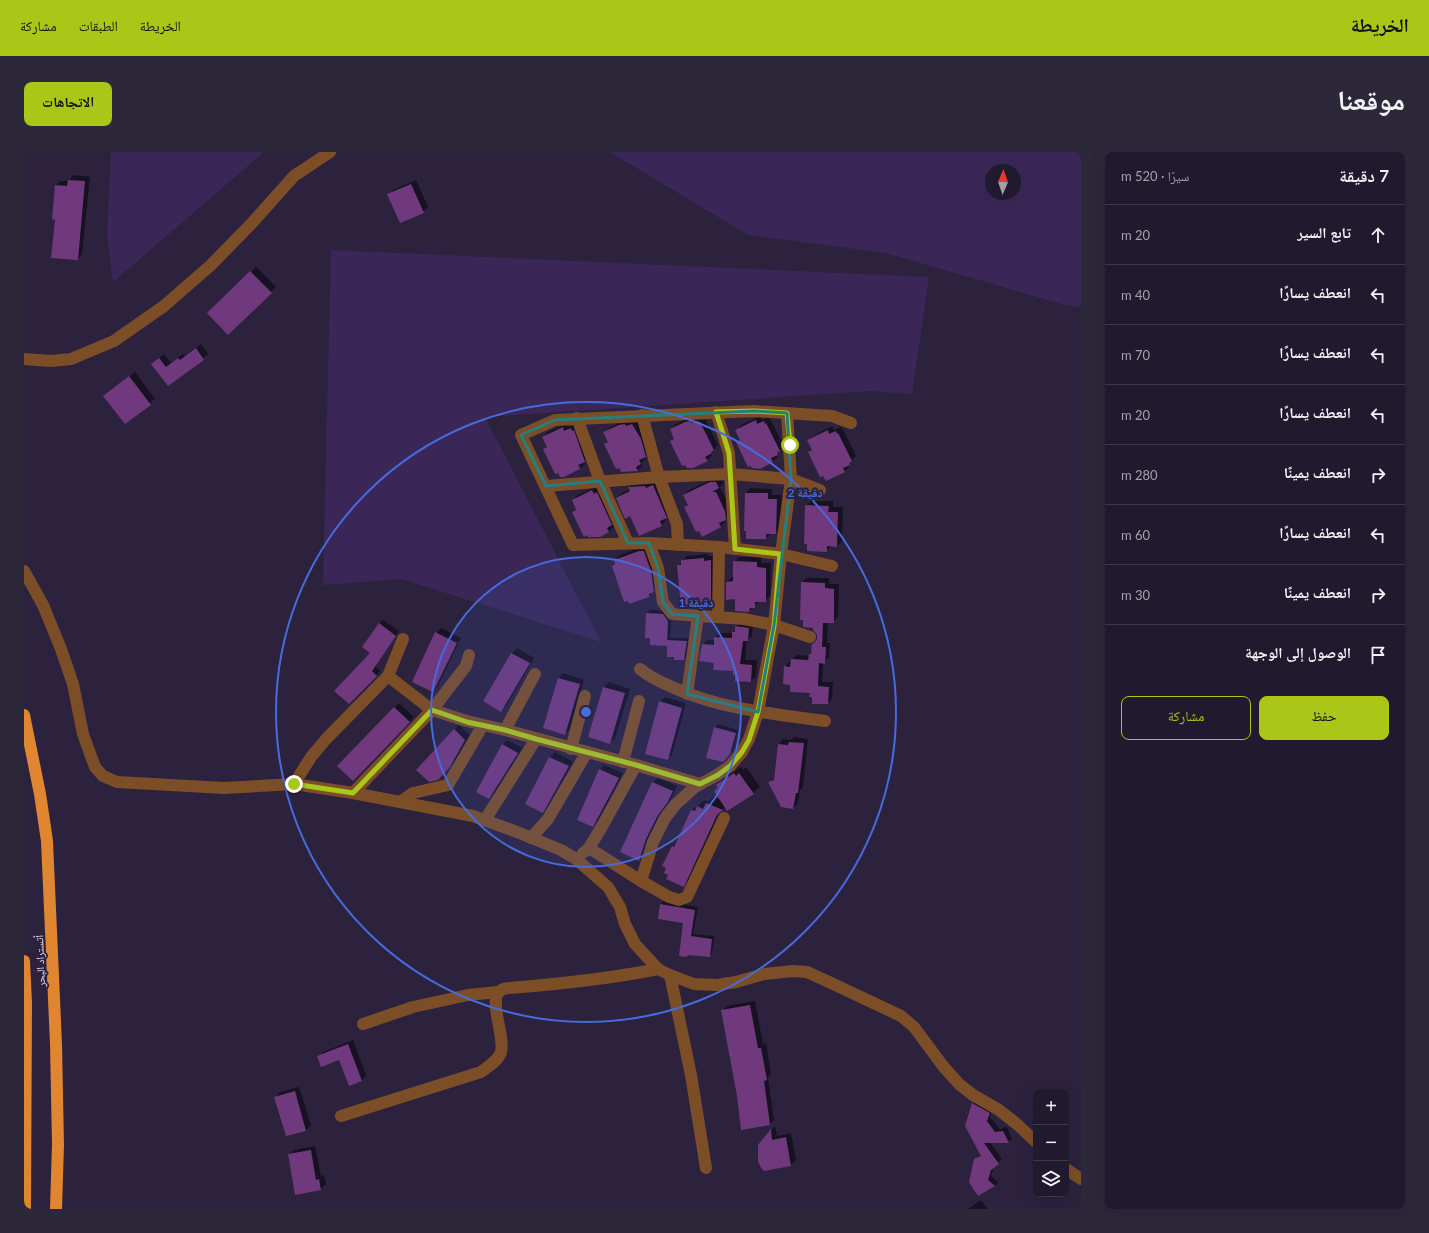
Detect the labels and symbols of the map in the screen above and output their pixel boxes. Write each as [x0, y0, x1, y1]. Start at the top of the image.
north arrow [985, 164, 1021, 200]
route start [781, 436, 799, 454]
text: 2 دقيقة [787, 485, 823, 500]
text: 1 دقيقة [678, 595, 714, 610]
centre of rings [579, 705, 593, 719]
route end [285, 775, 303, 793]
street label: أتستراد البحر [32, 935, 47, 988]

